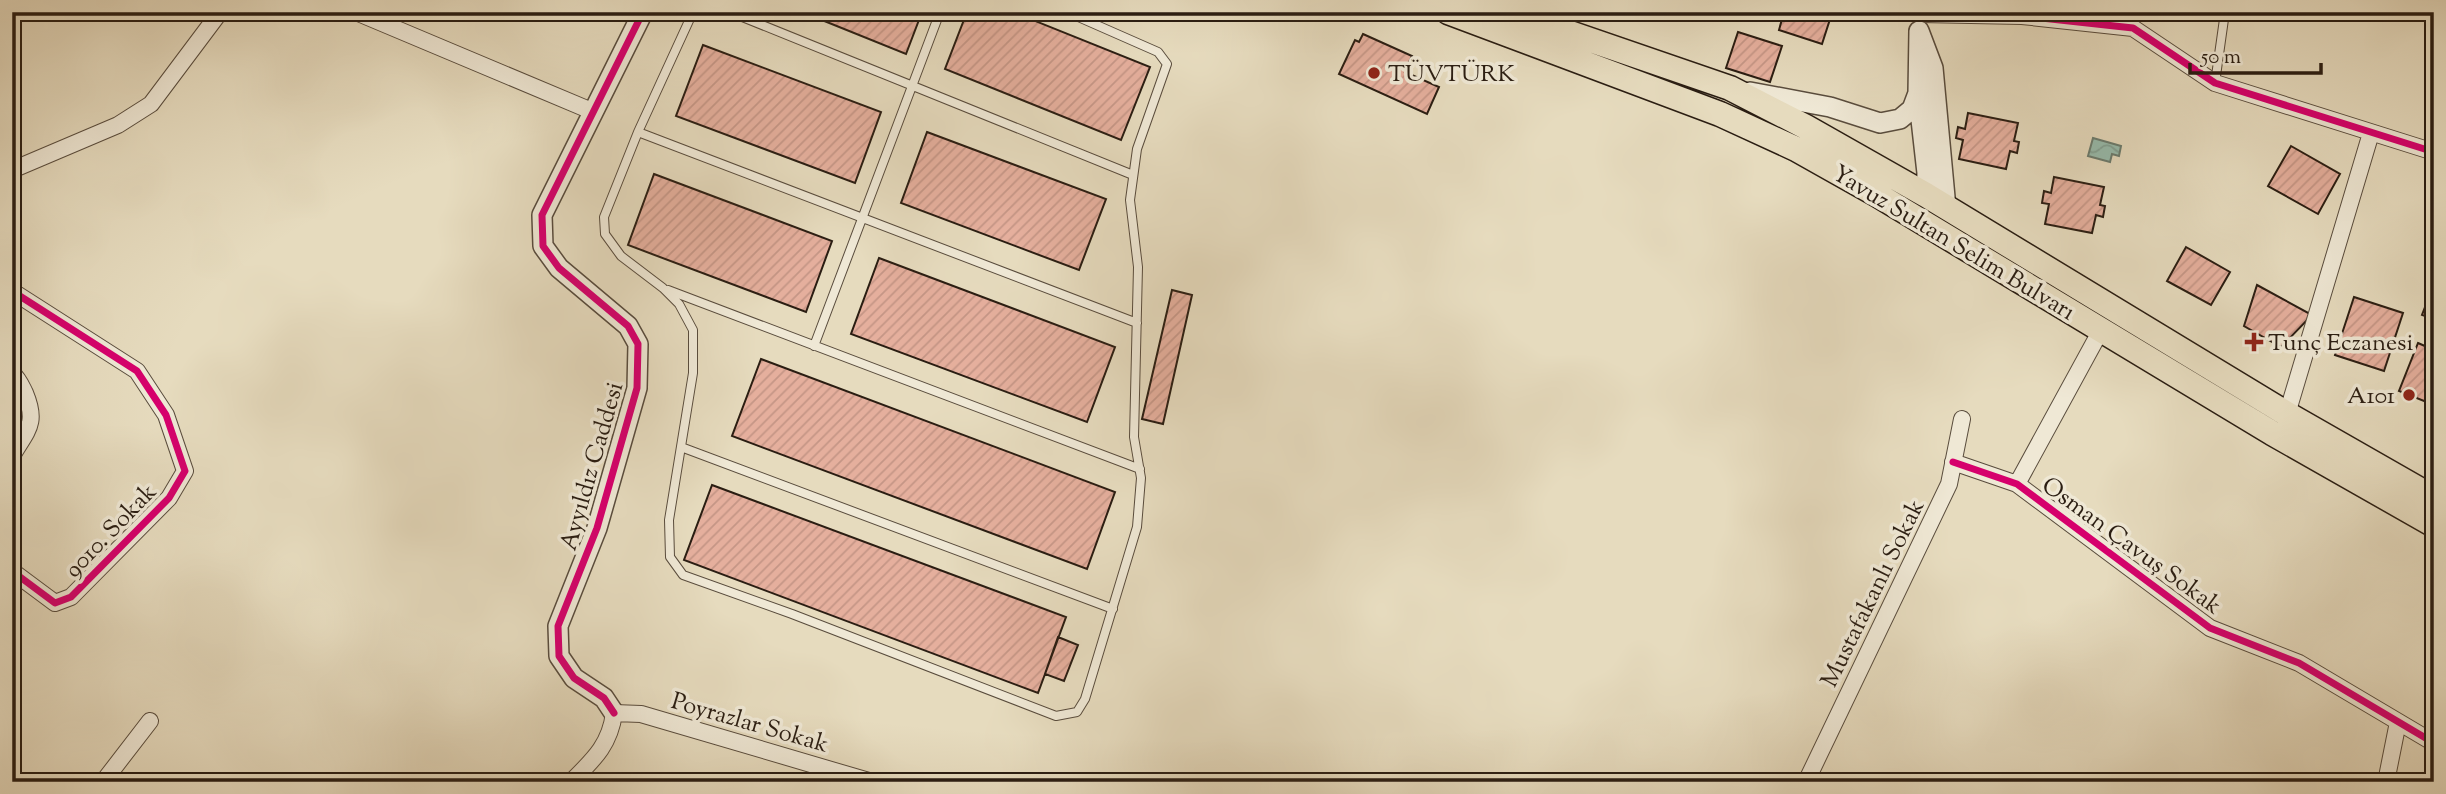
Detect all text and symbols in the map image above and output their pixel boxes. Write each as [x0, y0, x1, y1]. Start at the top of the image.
scale bar [2190, 32, 2322, 76]
text: 50 m [2200, 43, 2241, 73]
place label: TÜVTÜRK [1388, 58, 1515, 92]
marker: TÜVTÜRK [1366, 65, 1382, 81]
street label: Yavuz Sultan Selim Bulvarı [1825, 157, 2081, 330]
place label: Tunç Eczanesi [2268, 327, 2414, 361]
marker: Tunç Eczanesi [2246, 334, 2262, 350]
street label: Ayyıldız Caddesi [553, 378, 633, 555]
place label: A101 [2347, 380, 2395, 414]
marker: A101 [2401, 387, 2417, 403]
street label: Osman Çavuş Sokak [2034, 470, 2228, 624]
street label: 9010. Sokak [58, 476, 165, 586]
street label: Mustafakanlı Sokak [1814, 494, 1934, 693]
street label: Poyrazlar Sokak [667, 685, 832, 763]

